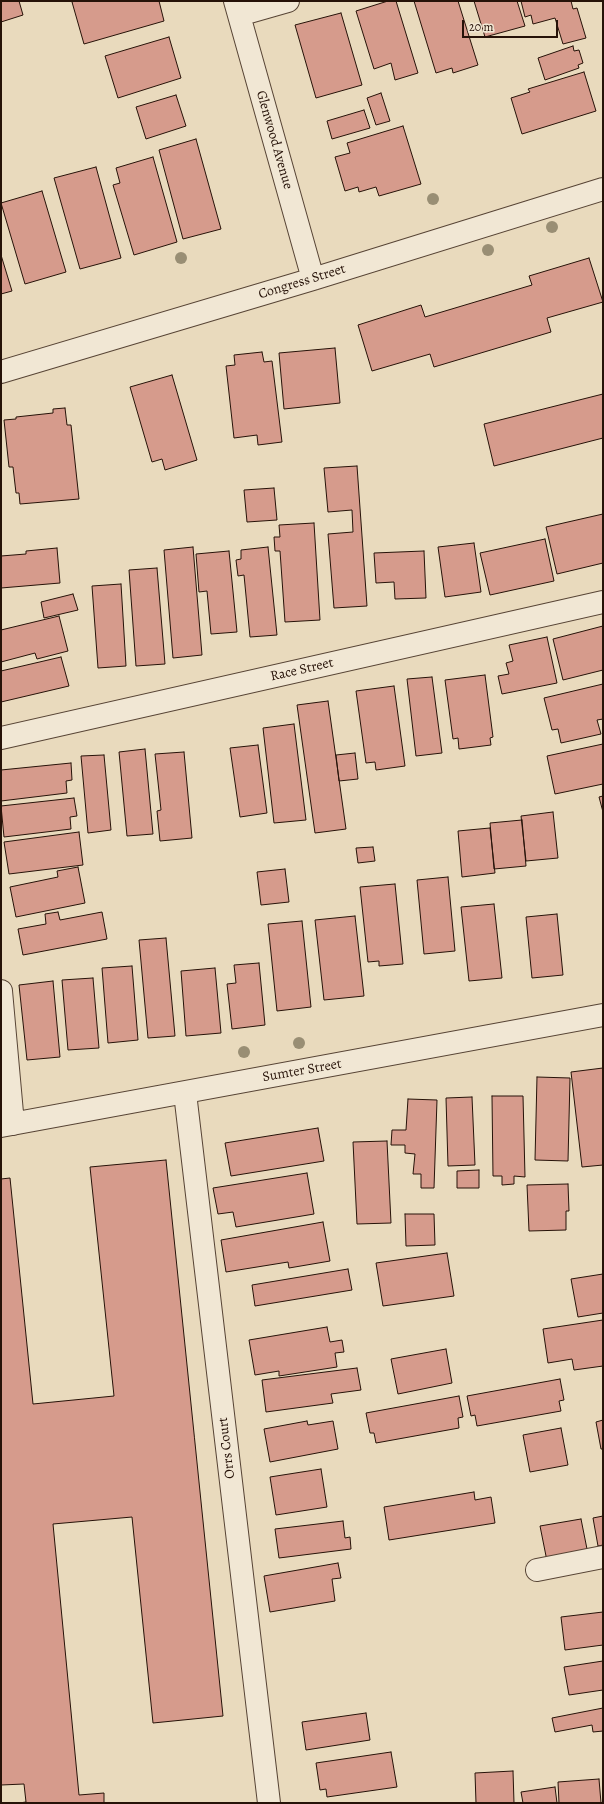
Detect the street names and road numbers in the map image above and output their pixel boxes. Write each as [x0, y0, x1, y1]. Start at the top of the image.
street label: Glenwood Avenue [252, 89, 296, 191]
street label: Congress Street [256, 261, 348, 303]
street label: Race Street [269, 655, 335, 685]
street label: Sumter Street [261, 1056, 343, 1086]
street label: Orrs Court [215, 1416, 239, 1480]

